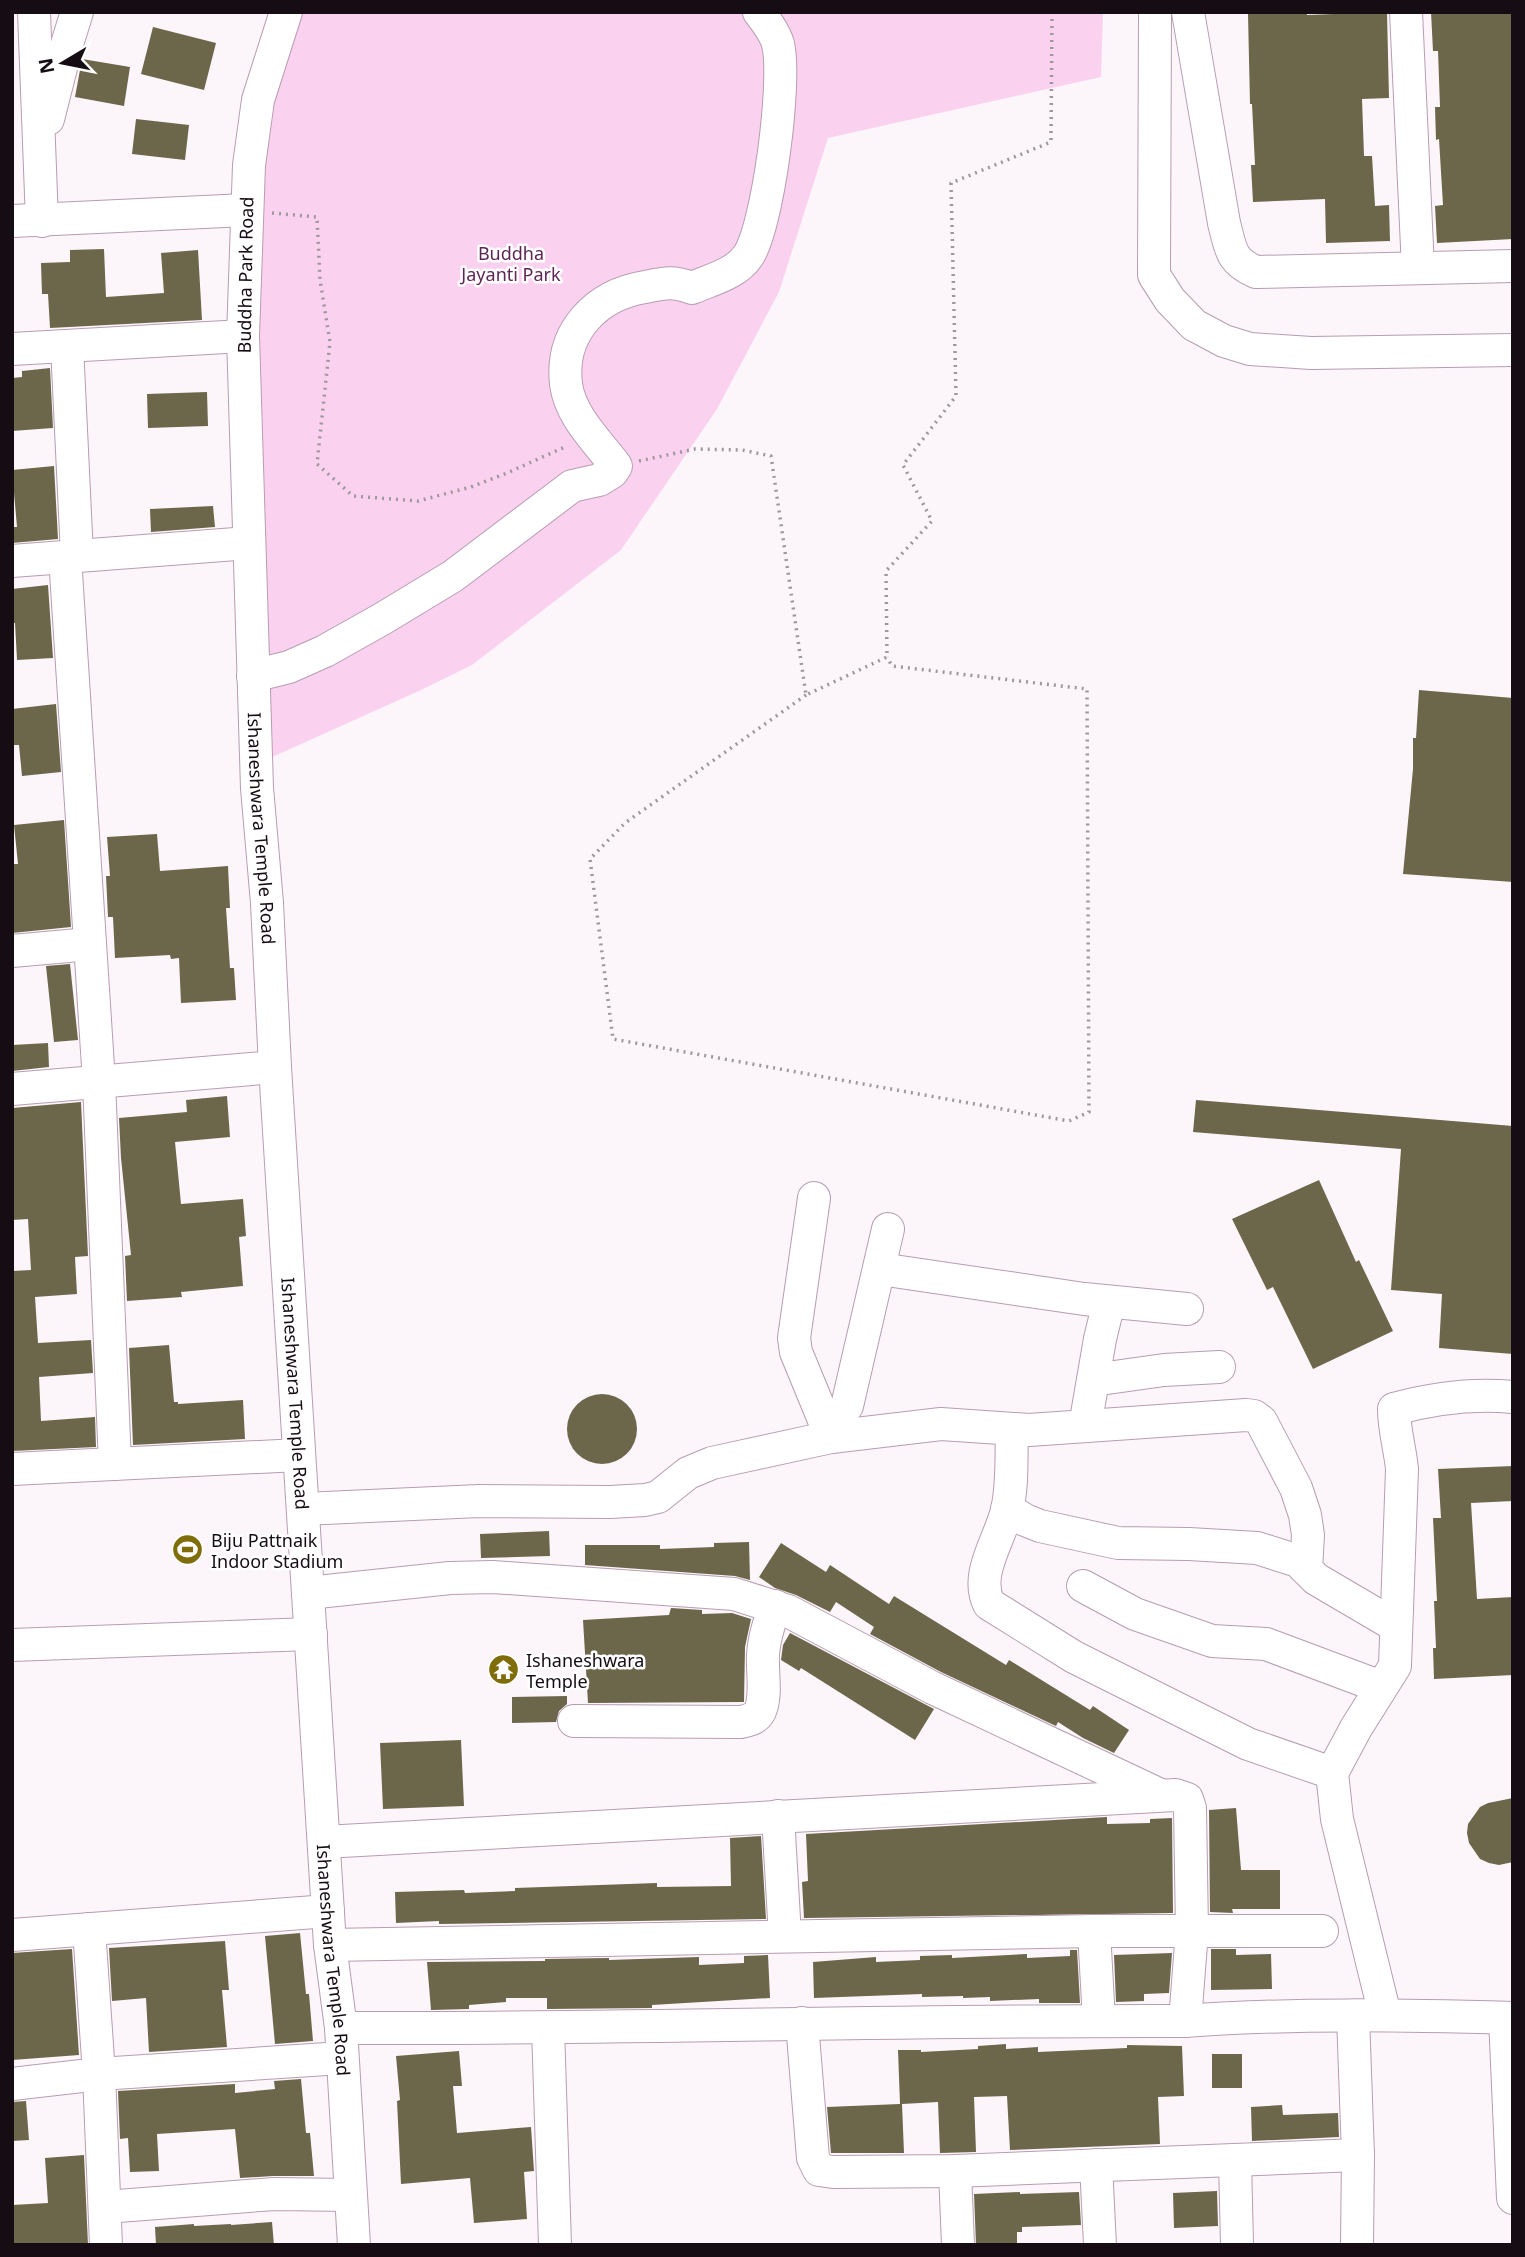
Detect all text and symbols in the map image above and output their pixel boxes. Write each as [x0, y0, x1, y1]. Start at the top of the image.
north arrow [28, 28, 98, 98]
text: N [32, 56, 60, 76]
street label: Buddha Park Road [232, 196, 258, 354]
park label: Buddha Jayanti Park [459, 241, 561, 286]
street label: Ishaneshwara Temple Road [243, 712, 281, 945]
street label: Ishaneshwara Temple Road [276, 1277, 315, 1510]
place label: Biju Pattnaik Indoor Stadium [211, 1528, 343, 1573]
sports icon: Biju Pattnaik Indoor Stadium [171, 1533, 205, 1567]
place label: Ishaneshwara Temple [526, 1648, 644, 1693]
temple icon: Ishaneshwara Temple [486, 1653, 520, 1687]
street label: Ishaneshwara Temple Road [312, 1843, 356, 2077]

